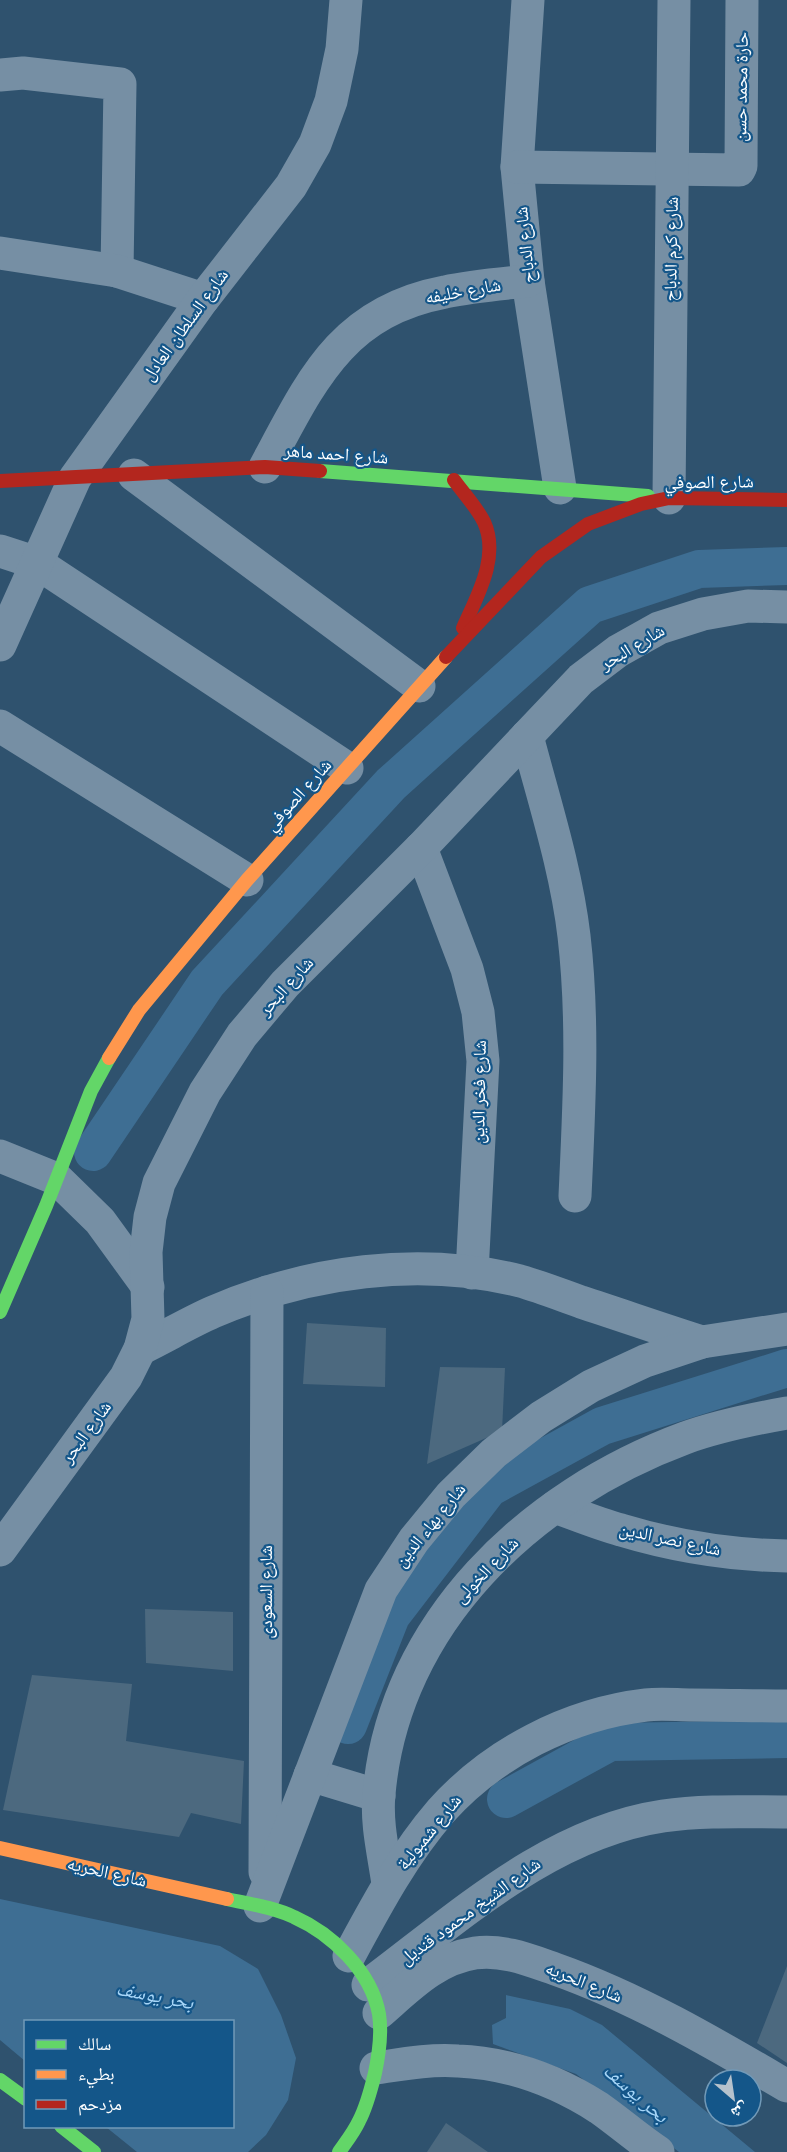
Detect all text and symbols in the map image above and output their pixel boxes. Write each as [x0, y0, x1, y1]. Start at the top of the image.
street label: حارة محمد حسن [728, 32, 754, 142]
street label: شارع كرم الدباح [658, 196, 684, 302]
street label: شارع الدباح [509, 206, 541, 284]
street label: شارع السلطان العادل [136, 264, 234, 386]
street label: شارع خليفه [423, 273, 503, 309]
street label: شارع احمد ماهر [282, 438, 389, 470]
street label: شارع الصوفي [664, 469, 754, 497]
street label: شارع البحر [594, 618, 669, 676]
street label: شارع الصوفي [259, 754, 339, 838]
street label: شارع البحر [252, 951, 319, 1021]
street label: شارع فخر الدين [466, 1040, 492, 1144]
street label: شارع البحر [55, 1396, 117, 1469]
street label: شارع بهاء الدين [389, 1478, 471, 1572]
street label: شارع نصر الدين [617, 1517, 723, 1561]
street label: شارع الخولى [448, 1532, 524, 1608]
street label: شارع السعودى [254, 1545, 278, 1639]
street label: شارع شمبولية [391, 1789, 467, 1875]
street label: شارع الحريه [65, 1851, 149, 1893]
street label: شارع الشيخ محمود قنديل [395, 1852, 545, 1970]
street label: شارع الحريه [542, 1956, 626, 2008]
water label: بحر يوسف [114, 1975, 196, 2015]
legend [24, 2020, 234, 2128]
text: سالك [78, 2032, 111, 2056]
water label: بحر يوسف [598, 2058, 674, 2129]
text: بطيء [78, 2062, 115, 2089]
north arrow [703, 2068, 763, 2128]
text: مزدحم [78, 2092, 122, 2116]
text: ش [727, 2097, 753, 2124]

